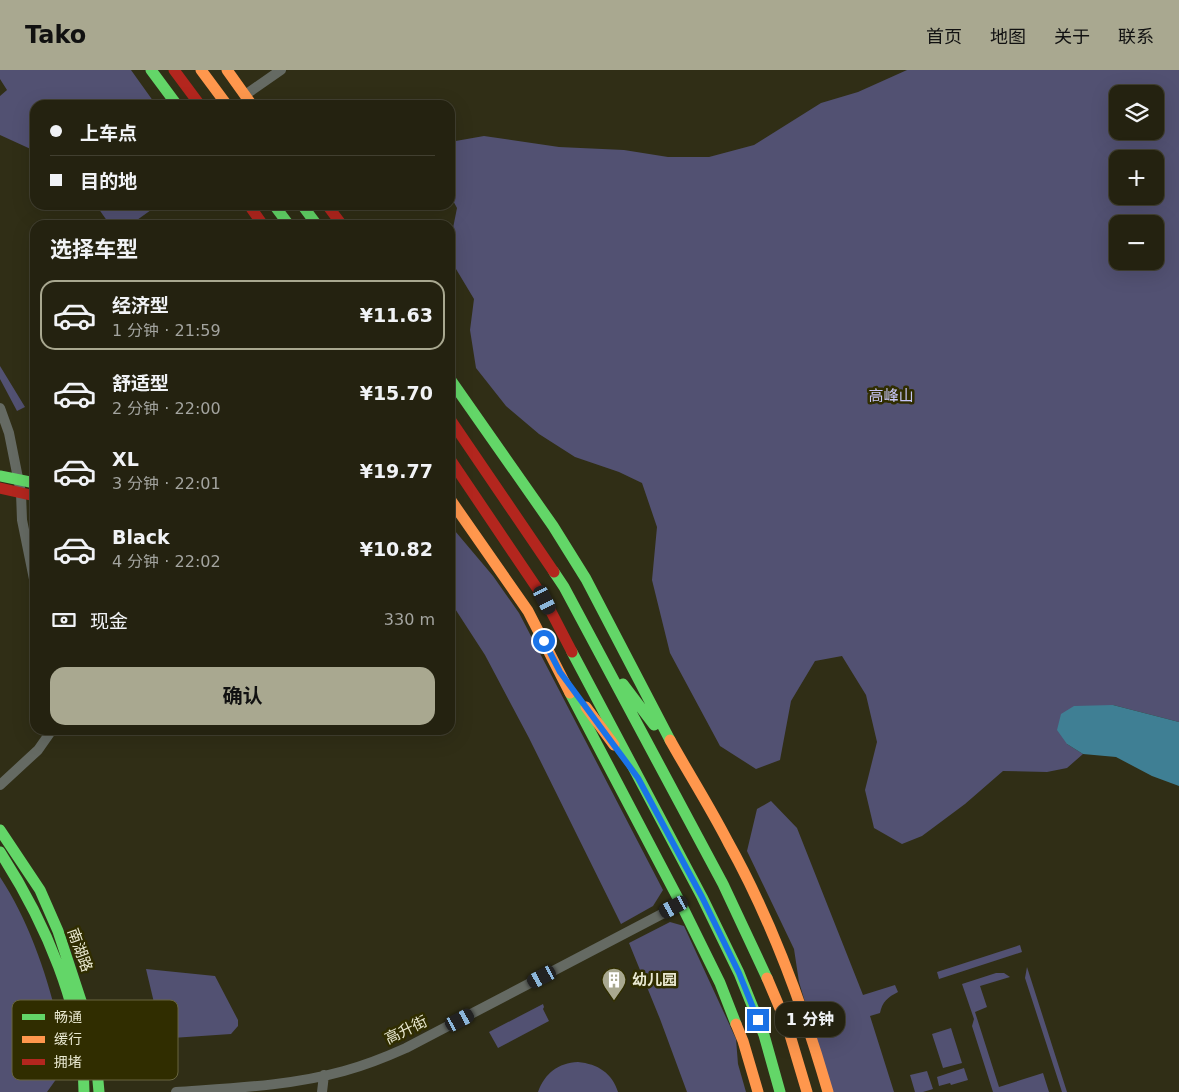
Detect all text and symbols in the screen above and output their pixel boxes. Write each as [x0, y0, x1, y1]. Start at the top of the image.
text: Tako [25, 21, 86, 49]
text: 首页 [926, 26, 962, 47]
text: 地图 [990, 26, 1026, 47]
text: 关于 [1054, 26, 1090, 47]
text: 联系 [1118, 26, 1154, 47]
map controls [1109, 85, 1164, 270]
button: layers [1109, 85, 1164, 140]
text: 上车点 [80, 122, 137, 144]
button: + [1109, 150, 1164, 205]
text: 目的地 [80, 170, 137, 192]
button: − [1109, 215, 1164, 270]
text: 选择车型 [50, 237, 138, 262]
icon: car [52, 293, 97, 338]
text: 经济型 [112, 294, 169, 316]
text: ¥11.63 [360, 304, 433, 326]
text: 1 分钟 · 21:59 [112, 321, 221, 340]
icon: car [52, 371, 97, 416]
text: 舒适型 [112, 372, 169, 394]
text: ¥15.70 [360, 382, 433, 404]
park label: 高峰山 [868, 387, 914, 405]
text: 2 分钟 · 22:00 [112, 399, 221, 418]
text: XL [112, 448, 139, 470]
icon: car [52, 449, 97, 494]
text: ¥19.77 [360, 460, 433, 482]
text: 3 分钟 · 22:01 [112, 474, 221, 493]
text: Black [112, 526, 170, 548]
icon: car [52, 527, 97, 572]
text: ¥10.82 [360, 538, 433, 560]
text: 4 分钟 · 22:02 [112, 552, 221, 571]
car [531, 583, 558, 617]
icon: cash [50, 606, 78, 634]
text: 现金 [90, 610, 128, 632]
text: 330 m [384, 610, 435, 629]
route start [533, 630, 555, 652]
button: 确认 [50, 667, 435, 725]
car [657, 893, 690, 921]
street label: 南湖路 [64, 926, 96, 974]
car [525, 963, 558, 991]
building icon: 幼儿园 [601, 967, 627, 1001]
place label: 幼儿园 [632, 971, 677, 989]
legend [12, 1000, 178, 1080]
callout: 1 分钟 [776, 1002, 846, 1038]
car [443, 1006, 476, 1034]
text: 畅通 [54, 1009, 82, 1025]
route end [747, 1009, 769, 1031]
text: 1 分钟 [786, 1010, 834, 1029]
street label: 高升街 [382, 1012, 430, 1048]
text: 缓行 [54, 1031, 82, 1047]
text: 拥堵 [54, 1054, 82, 1070]

